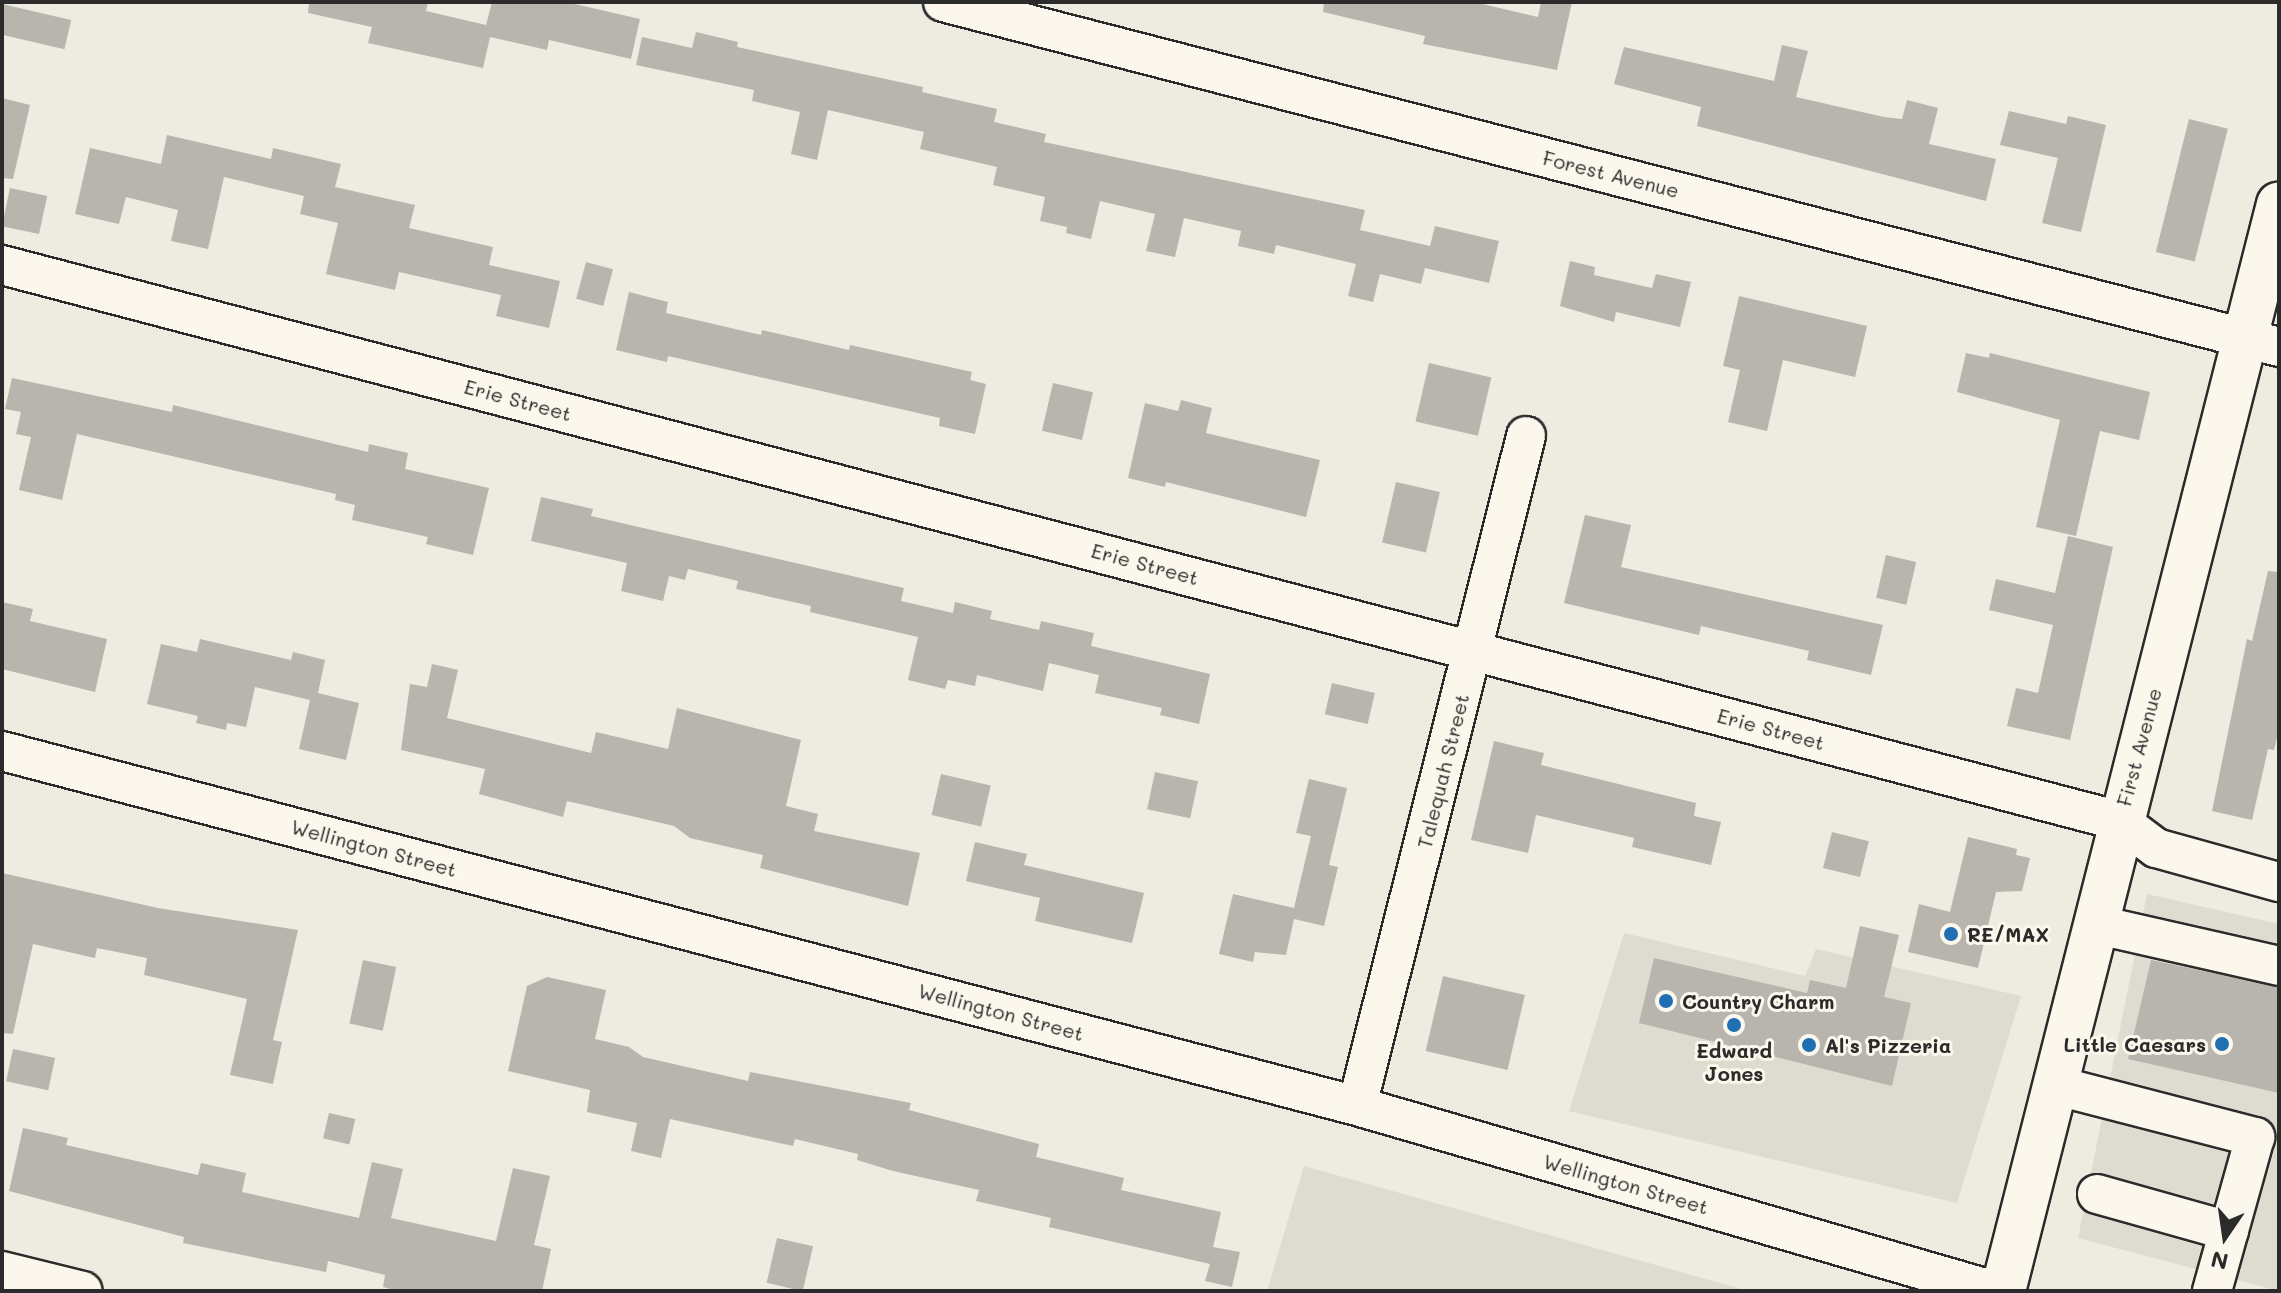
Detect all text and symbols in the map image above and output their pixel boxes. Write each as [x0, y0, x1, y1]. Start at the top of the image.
street label: Forest Avenue [1540, 145, 1682, 203]
street label: Erie Street [462, 374, 574, 426]
street label: Erie Street [1089, 538, 1201, 590]
street label: First Avenue [2112, 685, 2166, 809]
street label: Talequah Street [1412, 691, 1474, 851]
street label: Erie Street [1715, 703, 1827, 755]
street label: Wellington Street [289, 814, 459, 882]
place label: RE/MAX [1967, 922, 2049, 946]
marker: RE/MAX [1942, 925, 1960, 943]
street label: Wellington Street [916, 978, 1086, 1046]
place label: Country Charm [1682, 989, 1834, 1013]
marker: Country Charm [1657, 992, 1675, 1010]
marker: Edward Jones [1725, 1016, 1743, 1034]
place label: Little Caesars [2063, 1032, 2206, 1056]
place label: Al's Pizzeria [1825, 1033, 1951, 1057]
marker: Little Caesars [2213, 1035, 2231, 1053]
marker: Al's Pizzeria [1800, 1036, 1818, 1054]
place label: Edward Jones [1696, 1038, 1772, 1085]
street label: Wellington Street [1541, 1149, 1711, 1219]
north arrow [2185, 1197, 2265, 1277]
text: N [2208, 1245, 2231, 1277]

